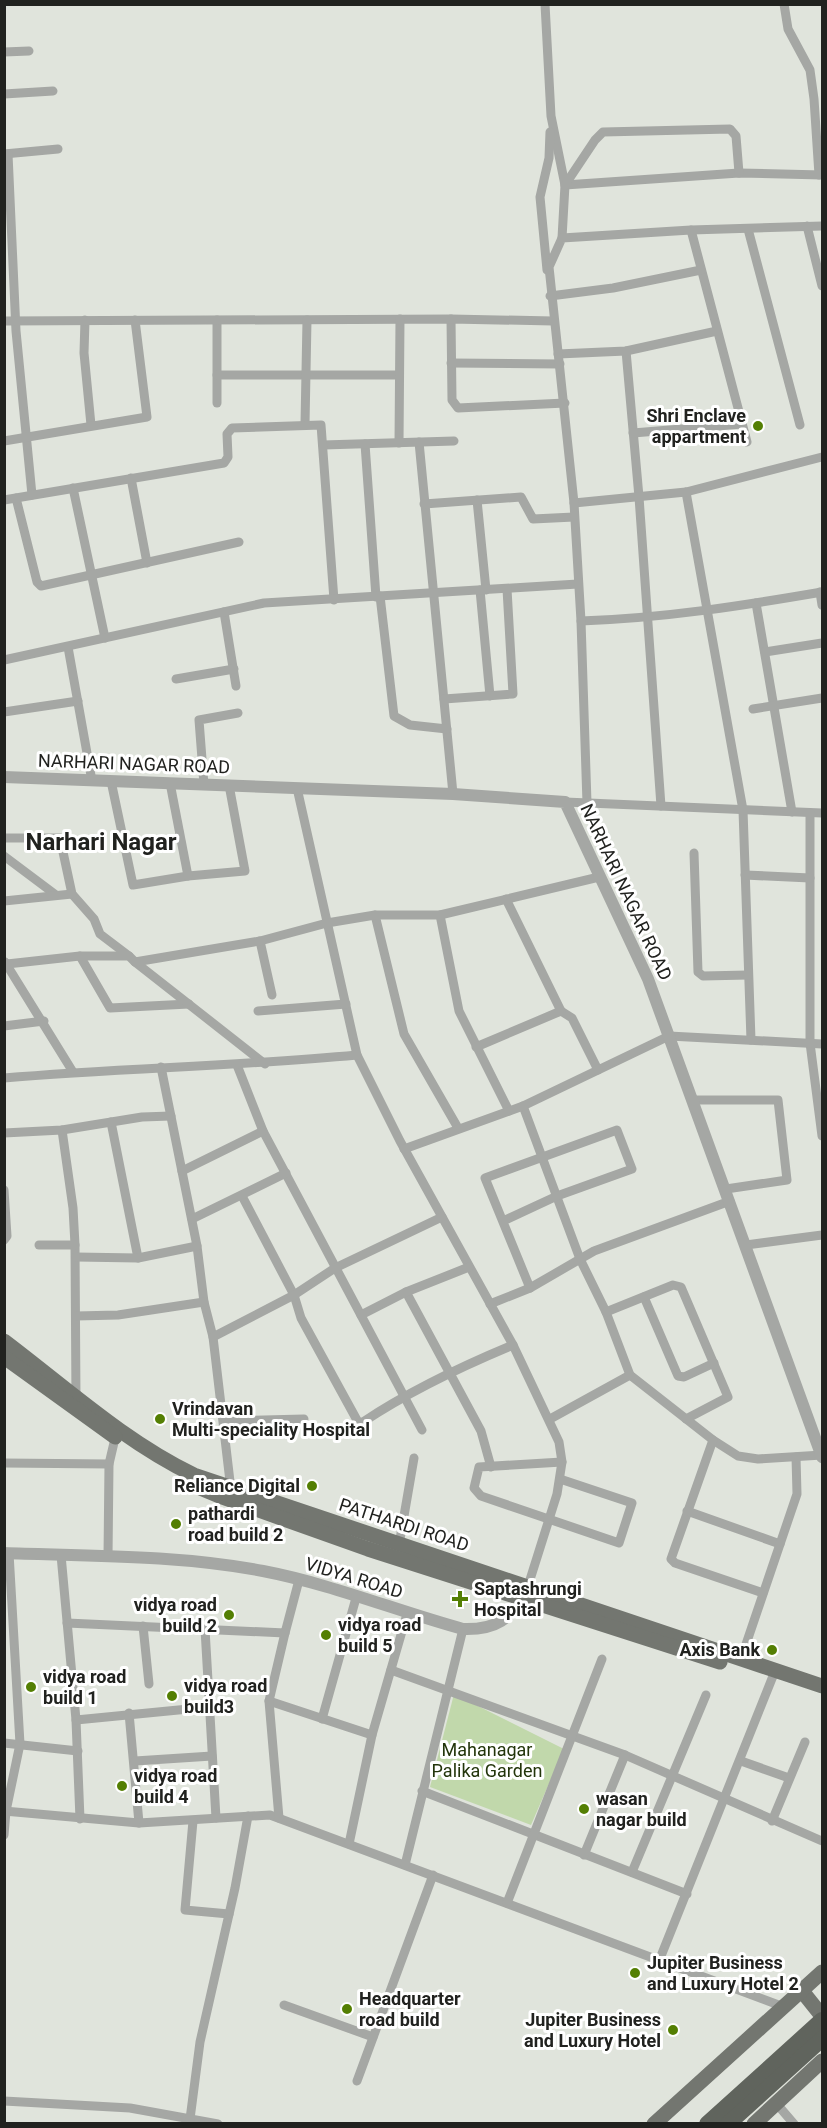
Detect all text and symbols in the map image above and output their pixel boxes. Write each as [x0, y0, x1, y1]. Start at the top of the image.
place label: Shri Enclave appartment [646, 405, 746, 447]
marker: Shri Enclave appartment [751, 419, 765, 433]
street label: NARHARI NAGAR ROAD [38, 750, 230, 777]
street label: NARHARI NAGAR ROAD [576, 800, 677, 983]
district label: Narhari Nagar [25, 828, 177, 856]
place label: Vrindavan Multi-speciality Hospital [172, 1398, 370, 1440]
marker: Vrindavan Multi-speciality Hospital [153, 1412, 167, 1426]
place label: Reliance Digital [174, 1475, 300, 1496]
marker: Reliance Digital [305, 1479, 319, 1493]
street label: PATHARDI ROAD [337, 1494, 472, 1555]
place label: pathardi road build 2 [188, 1503, 283, 1545]
marker: pathardi road build 2 [169, 1517, 183, 1531]
street label: VIDYA ROAD [303, 1553, 405, 1602]
place label: Saptashrungi Hospital [474, 1578, 582, 1620]
marker: Saptashrungi Hospital [451, 1590, 469, 1608]
place label: vidya road build 2 [134, 1594, 217, 1636]
marker: vidya road build 2 [222, 1608, 236, 1622]
place label: vidya road build 5 [338, 1614, 421, 1656]
marker: vidya road build 5 [319, 1628, 333, 1642]
place label: Axis Bank [679, 1639, 760, 1660]
marker: Axis Bank [765, 1643, 779, 1657]
place label: vidya road build 1 [43, 1666, 126, 1708]
place label: vidya road build3 [184, 1675, 267, 1717]
marker: vidya road build 1 [24, 1680, 38, 1694]
marker: vidya road build3 [165, 1689, 179, 1703]
park label: Mahanagar Palika Garden [432, 1739, 542, 1781]
place label: vidya road build 4 [134, 1765, 217, 1807]
marker: vidya road build 4 [115, 1779, 129, 1793]
place label: wasan nagar build [596, 1788, 687, 1830]
marker: wasan nagar build [577, 1802, 591, 1816]
place label: Jupiter Business and Luxury Hotel 2 [647, 1952, 799, 1994]
marker: Jupiter Business and Luxury Hotel 2 [628, 1966, 642, 1980]
place label: Headquarter road build [359, 1988, 461, 2030]
marker: Headquarter road build [340, 2002, 354, 2016]
place label: Jupiter Business and Luxury Hotel [524, 2009, 661, 2051]
marker: Jupiter Business and Luxury Hotel [666, 2023, 680, 2037]

